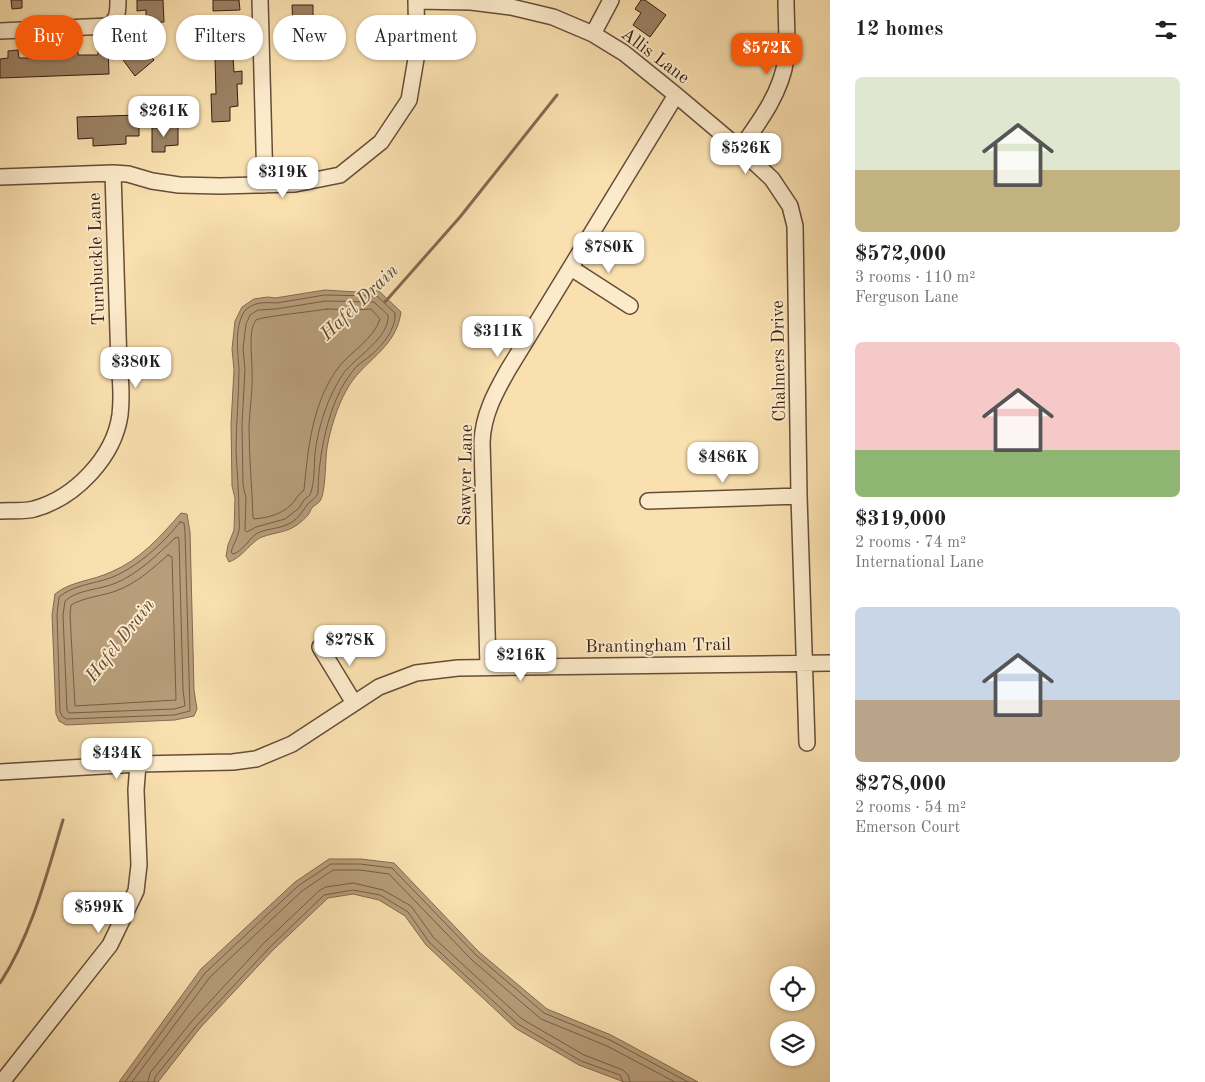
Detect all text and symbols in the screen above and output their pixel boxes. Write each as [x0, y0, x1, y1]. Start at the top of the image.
chip: Buy [15, 15, 83, 60]
chip: Rent [93, 15, 166, 60]
chip: Filters [176, 15, 263, 60]
chip: New [273, 15, 346, 60]
chip: Apartment [356, 15, 476, 60]
icon: filters [1152, 16, 1180, 44]
text: 12 homes [855, 19, 943, 40]
street label: Allis Lane [618, 25, 692, 87]
pin: $572K [732, 32, 802, 75]
text: $572K [742, 41, 792, 57]
pin: $261K [129, 96, 199, 138]
text: $261K [139, 104, 189, 120]
icon: home [973, 110, 1063, 200]
pin: $526K [711, 132, 781, 175]
text: $526K [721, 141, 771, 157]
pin: $319K [248, 156, 318, 199]
text: $319K [258, 165, 308, 181]
street label: Turnbuckle Lane [86, 192, 108, 326]
pin: $780K [574, 232, 644, 274]
text: $780K [584, 240, 634, 256]
text: $572,000 [855, 244, 946, 265]
water label: Hafel Drain [317, 261, 403, 345]
text: 3 rooms · 110 m² [855, 270, 975, 286]
text: Ferguson Lane [855, 290, 958, 306]
street label: Chalmers Drive [769, 300, 789, 422]
pin: $311K [463, 316, 533, 358]
text: $311K [473, 324, 523, 340]
pin: $380K [101, 346, 171, 389]
text: $380K [111, 355, 161, 371]
icon: home [973, 375, 1063, 465]
street label: Sawyer Lane [456, 424, 476, 526]
pin: $486K [688, 442, 758, 484]
text: $486K [698, 450, 748, 466]
text: $319,000 [855, 509, 946, 530]
text: 2 rooms · 74 m² [855, 535, 966, 551]
text: International Lane [855, 555, 984, 571]
water label: Hafel Drain [82, 596, 159, 687]
pin: $278K [315, 624, 385, 667]
text: $278K [325, 633, 375, 649]
street label: Brantingham Trail [585, 636, 731, 656]
pin: $216K [486, 640, 556, 682]
icon: home [973, 640, 1063, 730]
text: $216K [496, 648, 546, 664]
pin: $434K [82, 738, 152, 780]
text: $434K [92, 746, 142, 762]
text: $278,000 [855, 774, 946, 795]
text: 2 rooms · 54 m² [855, 800, 966, 816]
text: Emerson Court [855, 820, 960, 836]
pin: $599K [64, 892, 134, 934]
text: $599K [74, 900, 124, 916]
map controls [770, 966, 815, 1066]
button: locate [770, 966, 815, 1011]
button: layers [770, 1021, 815, 1066]

